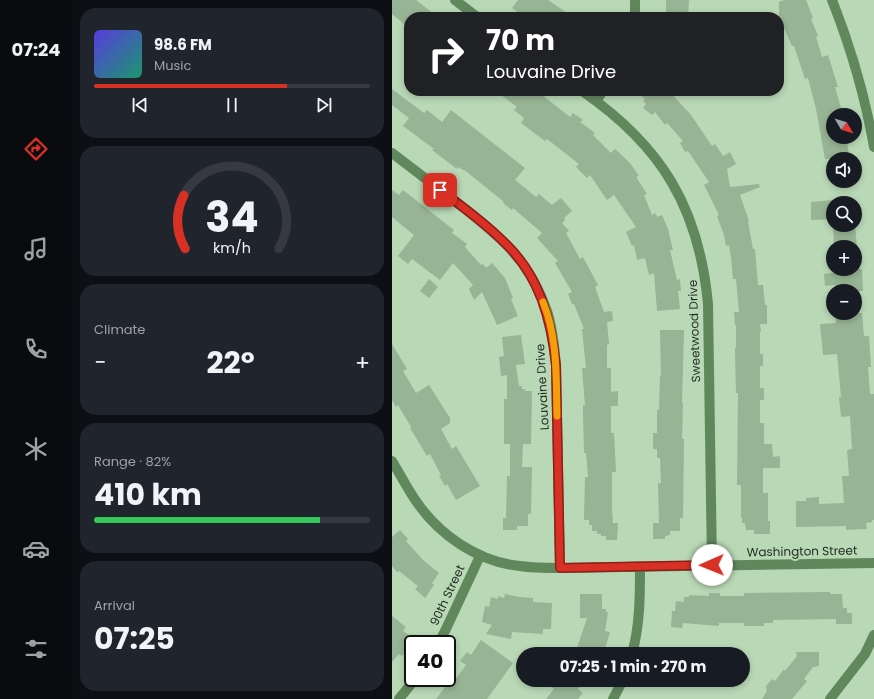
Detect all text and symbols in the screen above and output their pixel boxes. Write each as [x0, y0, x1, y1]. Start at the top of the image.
text: 70 m [486, 21, 555, 60]
icon: right [420, 28, 472, 80]
text: 98.6 FM [154, 34, 212, 55]
text: 07:24 [12, 37, 60, 62]
text: Music [154, 56, 191, 75]
text: Louvaine Drive [486, 59, 616, 84]
icon: previous [129, 94, 151, 116]
icon: pause [221, 94, 243, 116]
icon: next [313, 94, 335, 116]
north arrow [826, 108, 862, 144]
map controls [826, 108, 862, 320]
icon: directions [22, 135, 50, 163]
button: sound [826, 152, 862, 188]
pin [423, 173, 457, 207]
icon: arrive [429, 179, 451, 201]
text: 34 [205, 188, 259, 247]
button: search [826, 196, 862, 232]
icon: music [22, 235, 50, 263]
text: km/h [213, 238, 251, 258]
button: + [826, 240, 862, 276]
street label: Sweetwood Drive [684, 279, 704, 383]
button: − [826, 284, 862, 320]
text: Climate [94, 320, 145, 339]
icon: phone [22, 335, 50, 363]
text: 22° [206, 341, 255, 384]
street label: Louvaine Drive [531, 343, 553, 431]
text: − [94, 347, 106, 378]
text: + [355, 347, 370, 378]
icon: climate [22, 435, 50, 463]
text: Range · 82% [94, 452, 171, 471]
text: 410 km [94, 473, 202, 516]
icon: car [22, 535, 50, 563]
street label: Washington Street [747, 542, 857, 560]
position arrow [691, 544, 733, 586]
street label: 90th Street [425, 562, 469, 628]
text: Arrival [94, 596, 135, 615]
text: 07:25 [94, 617, 175, 660]
icon: filters [22, 635, 50, 663]
speed limit sign: 40 [404, 635, 456, 687]
text: 07:25 · 1 min · 270 m [560, 656, 706, 677]

